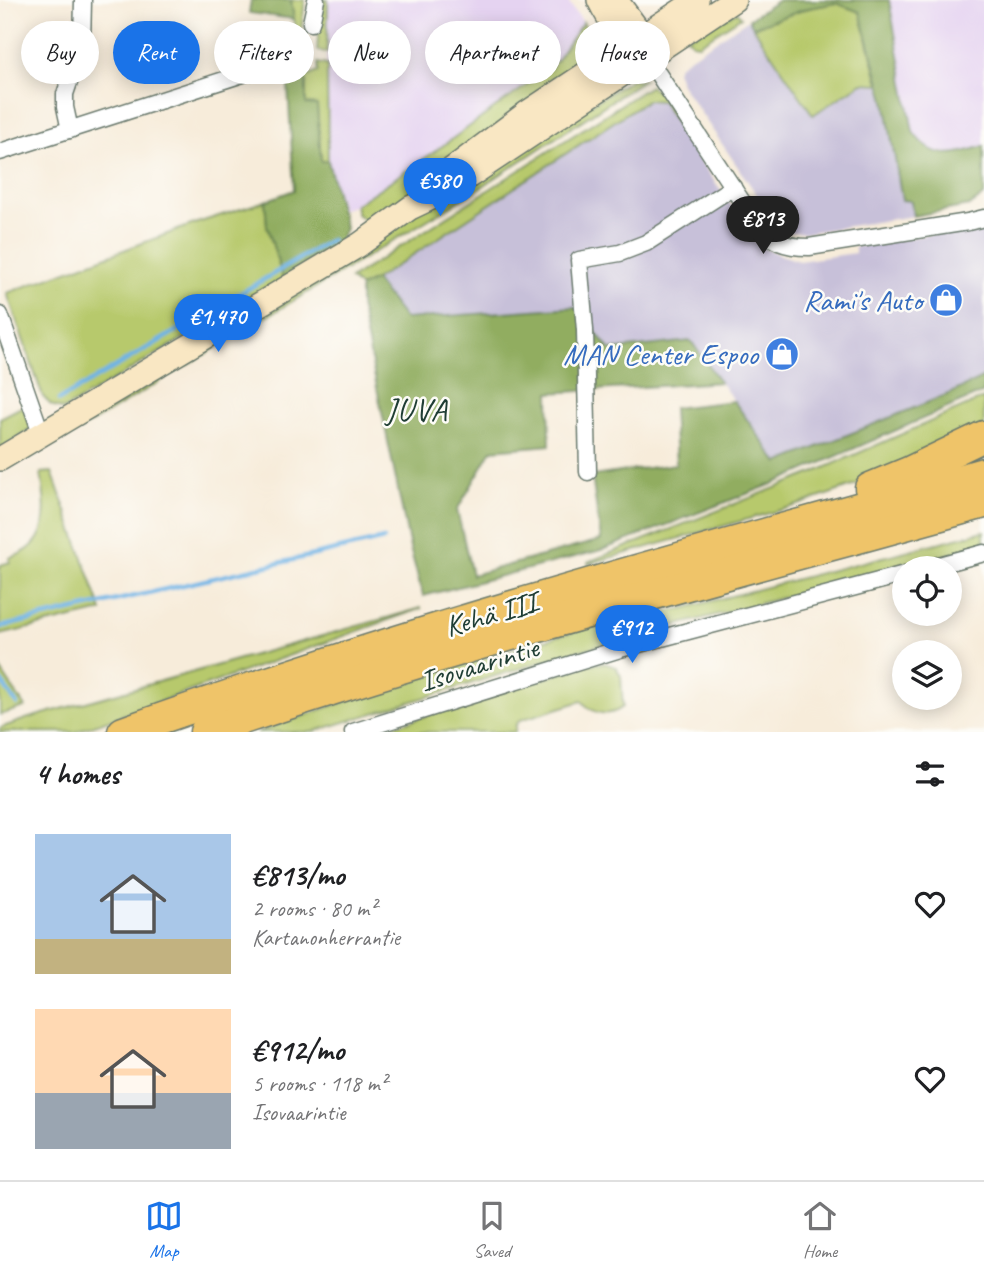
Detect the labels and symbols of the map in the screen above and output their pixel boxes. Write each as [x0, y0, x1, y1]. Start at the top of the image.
pin: €580 [399, 158, 481, 218]
pin: €813 [722, 196, 804, 256]
place label: Rami's Auto [803, 281, 925, 319]
shop icon: Rami's Auto [927, 281, 965, 319]
pin: €1,470 [161, 294, 275, 354]
place label: MAN Center Espoo [563, 335, 759, 373]
shop icon: MAN Center Espoo [763, 335, 801, 373]
district label: JUVA [383, 389, 449, 430]
street label: Kehä III [440, 581, 547, 645]
pin: €912 [591, 606, 673, 665]
street label: Isovaarintie [415, 627, 545, 700]

